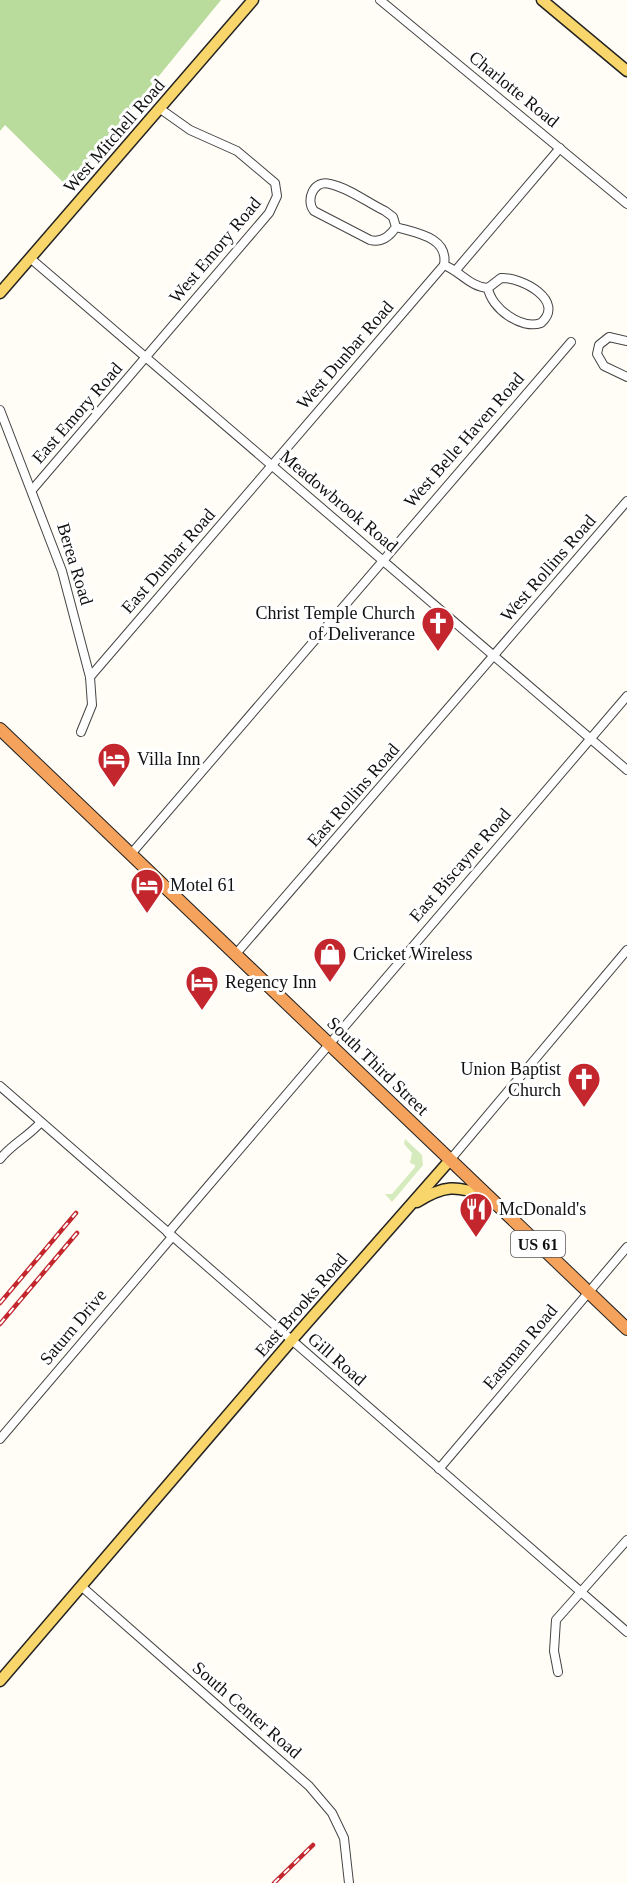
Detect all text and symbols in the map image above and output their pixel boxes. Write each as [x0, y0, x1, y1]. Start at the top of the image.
street label: Charlotte Road [465, 47, 563, 131]
street label: West Mitchell Road [59, 75, 169, 197]
street label: West Emory Road [165, 193, 265, 307]
street label: West Dunbar Road [293, 297, 397, 413]
street label: East Emory Road [28, 359, 126, 467]
street label: West Belle Haven Road [400, 369, 528, 511]
street label: Meadowbrook Road [276, 446, 402, 556]
street label: East Dunbar Road [117, 505, 219, 617]
street label: West Rollins Road [496, 511, 600, 625]
street label: Berea Road [53, 521, 97, 607]
place label: Christ Temple Church of Deliverance [256, 603, 415, 644]
church icon: Christ Temple Church of Deliverance [420, 605, 456, 652]
street label: East Rollins Road [303, 739, 403, 851]
hotel icon: Villa Inn [96, 741, 132, 788]
place label: Villa Inn [137, 749, 200, 769]
street label: East Biscayne Road [405, 804, 515, 926]
hotel icon: Motel 61 [129, 867, 165, 914]
place label: Motel 61 [170, 875, 236, 895]
shop icon: Cricket Wireless [312, 936, 348, 983]
place label: Cricket Wireless [353, 944, 472, 964]
hotel icon: Regency Inn [184, 964, 220, 1011]
place label: Regency Inn [225, 972, 316, 992]
street label: South Third Street [323, 1013, 433, 1119]
place label: Union Baptist Church [460, 1059, 561, 1100]
church icon: Union Baptist Church [566, 1061, 602, 1108]
restaurant icon: McDonald's [458, 1191, 494, 1238]
place label: McDonald's [499, 1199, 586, 1219]
road number: US 61 [511, 1231, 565, 1257]
street label: East Brooks Road [251, 1249, 351, 1361]
street label: Saturn Drive [36, 1285, 110, 1369]
street label: Eastman Road [479, 1301, 561, 1393]
street label: Gill Road [304, 1328, 370, 1390]
street label: South Center Road [189, 1658, 305, 1762]

